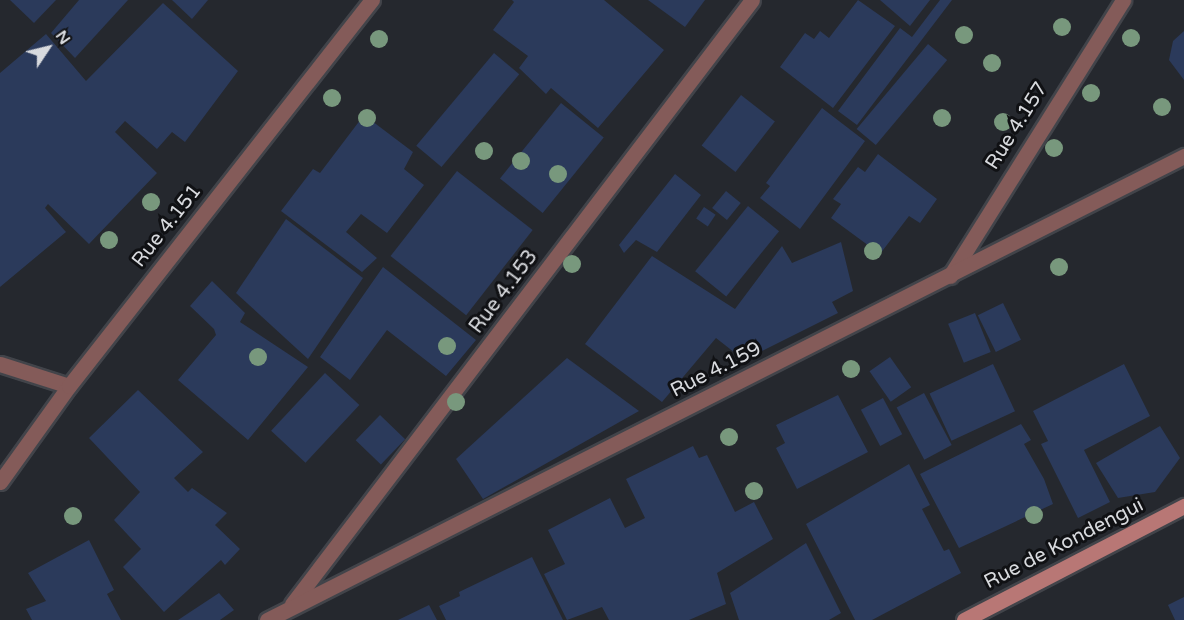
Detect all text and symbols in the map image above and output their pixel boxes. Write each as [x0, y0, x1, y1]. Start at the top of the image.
north arrow [18, 18, 78, 78]
text: N [51, 27, 75, 49]
street label: Rue 4.157 [981, 78, 1053, 174]
street label: Rue 4.151 [127, 180, 207, 272]
street label: Rue 4.153 [465, 245, 543, 339]
street label: Rue 4.159 [667, 337, 765, 403]
street label: Rue de Kondengui [980, 493, 1148, 595]

